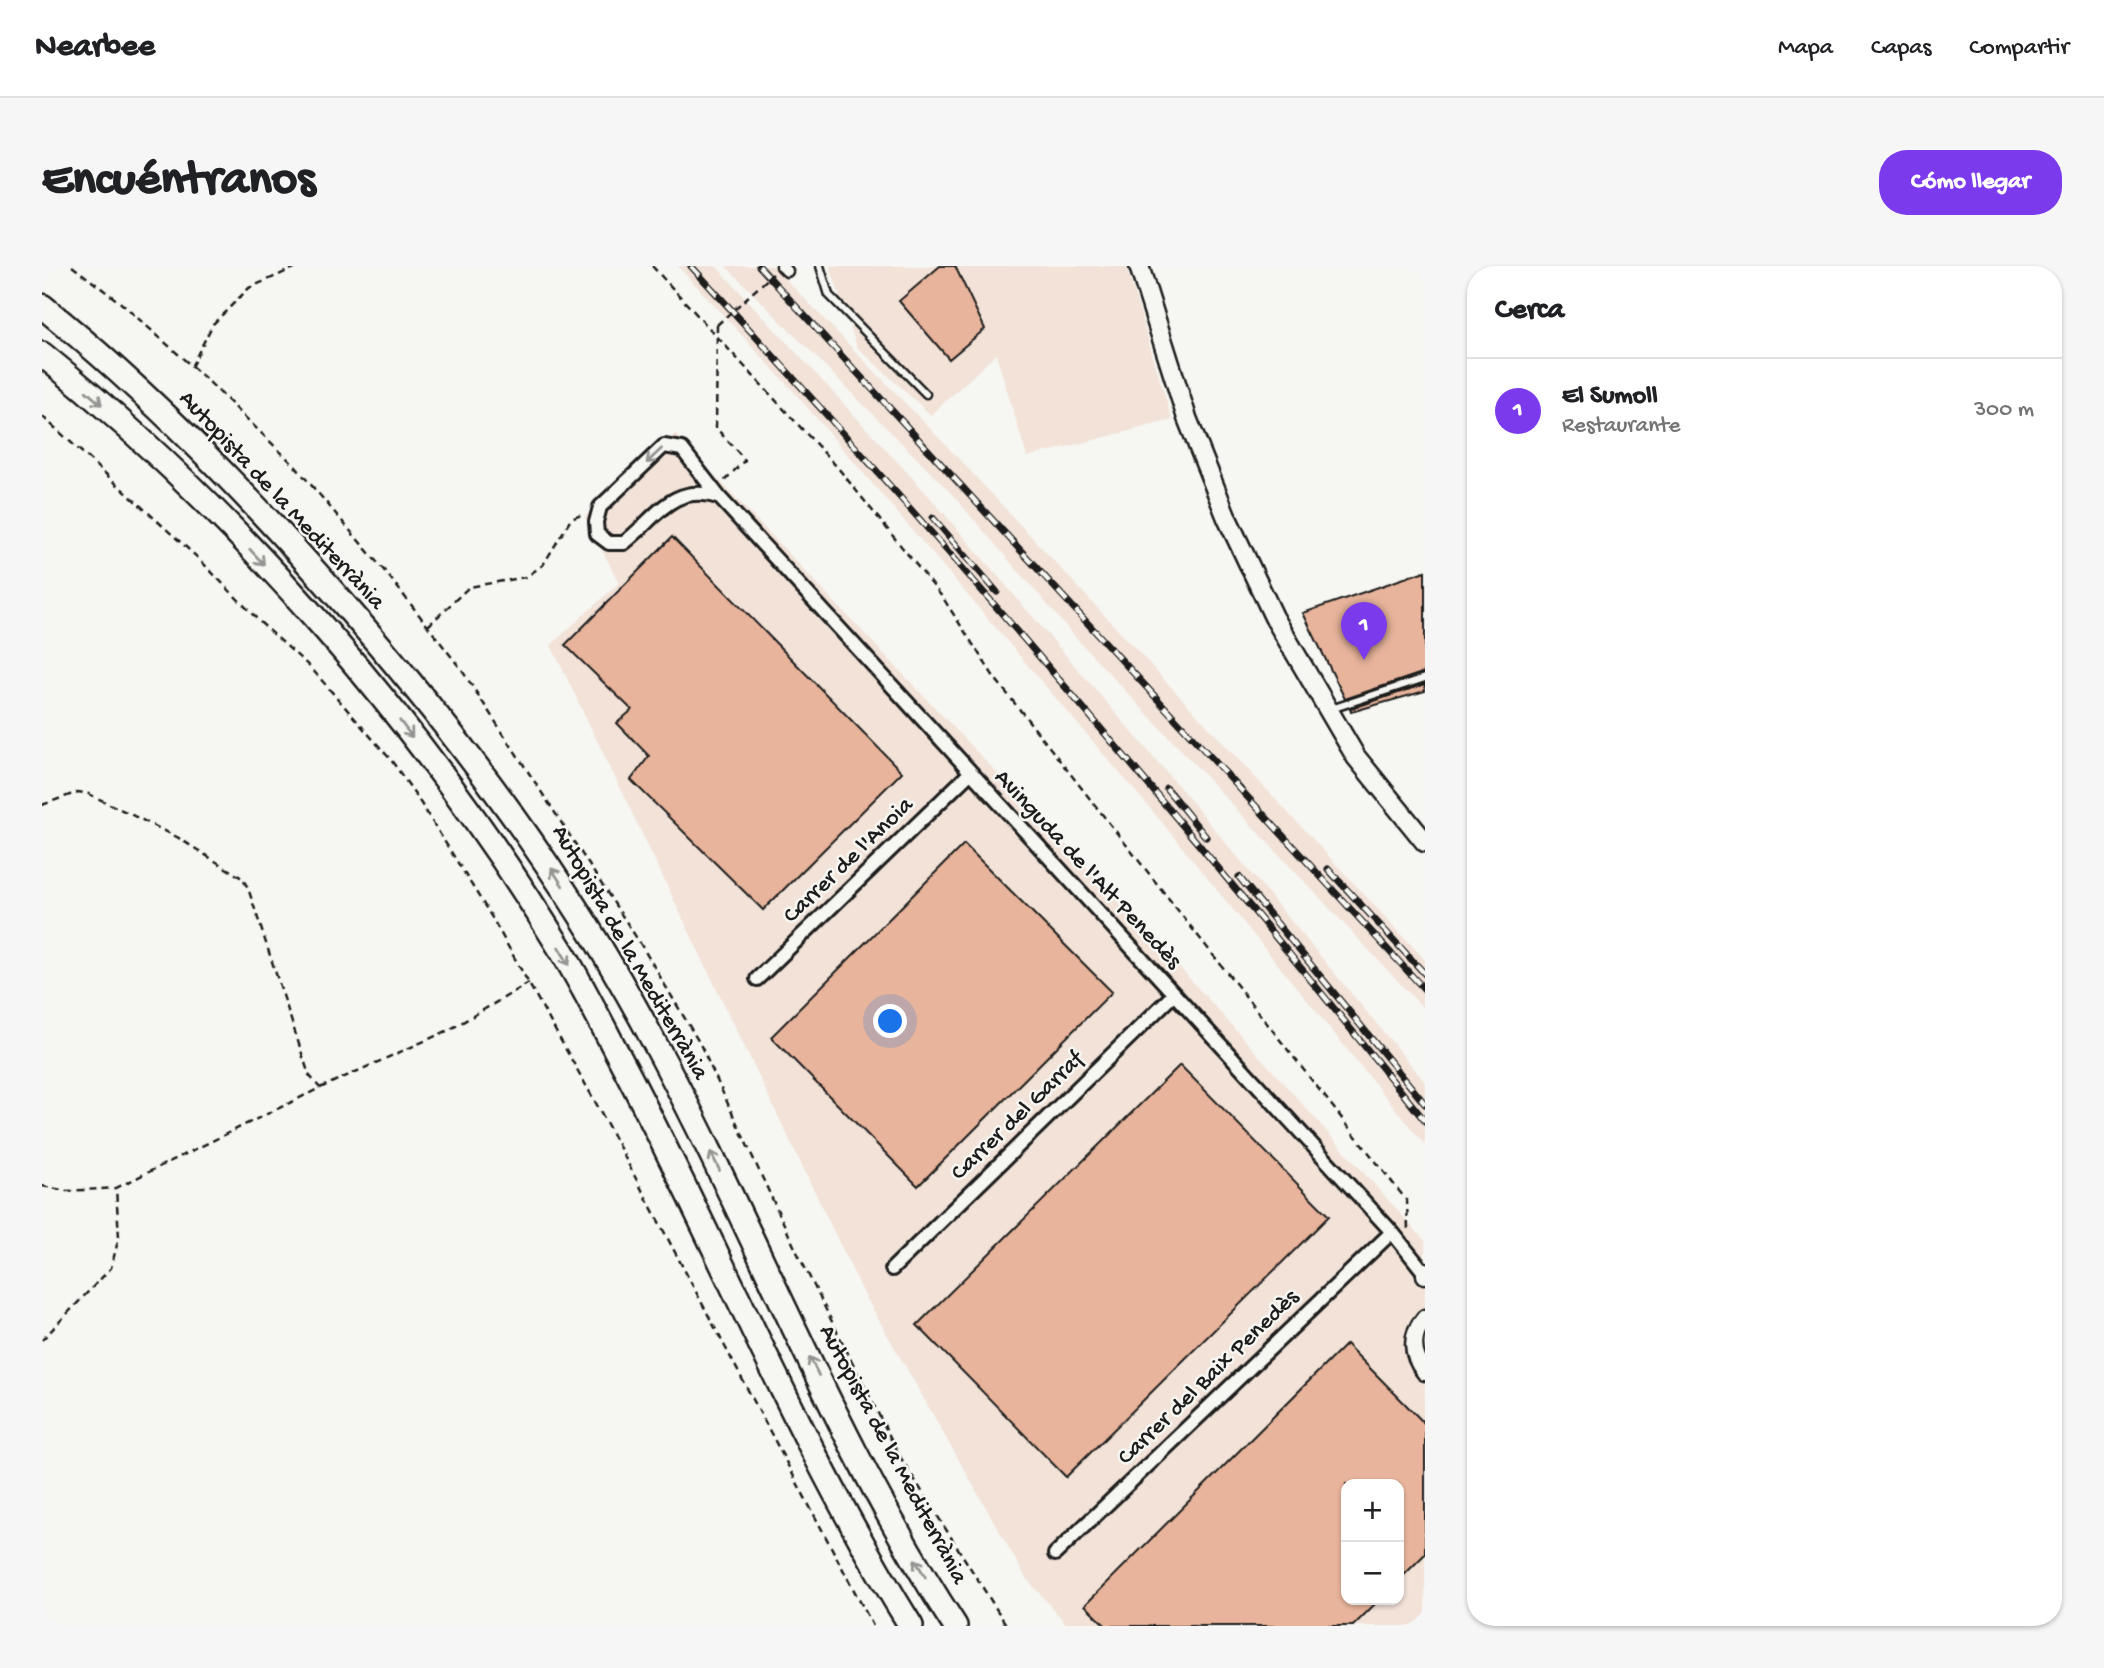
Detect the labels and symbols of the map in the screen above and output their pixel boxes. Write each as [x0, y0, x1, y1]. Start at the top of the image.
street label: Autopista de la Mediterrània [172, 385, 391, 617]
one-way arrow [85, 390, 103, 406]
one-way arrow [645, 447, 662, 464]
one-way arrow [249, 548, 266, 565]
pin: 1 [1341, 602, 1387, 660]
one-way arrow [398, 719, 413, 738]
street label: Avinguda de l'Alt Penedès [987, 764, 1188, 977]
street label: Carrer de l'Anoia [778, 791, 921, 930]
street label: Autopista de la Mediterrània [544, 820, 714, 1086]
one-way arrow [550, 868, 565, 887]
one-way arrow [557, 945, 571, 965]
your location [873, 1004, 907, 1038]
street label: Carrer del Garraf [946, 1045, 1092, 1188]
one-way arrow [708, 1151, 722, 1172]
street label: Carrer del Baix Penedès [1112, 1283, 1307, 1472]
street label: Autopista de la Mediterrània [811, 1320, 973, 1590]
one-way arrow [806, 1356, 820, 1377]
one-way arrow [913, 1558, 927, 1578]

